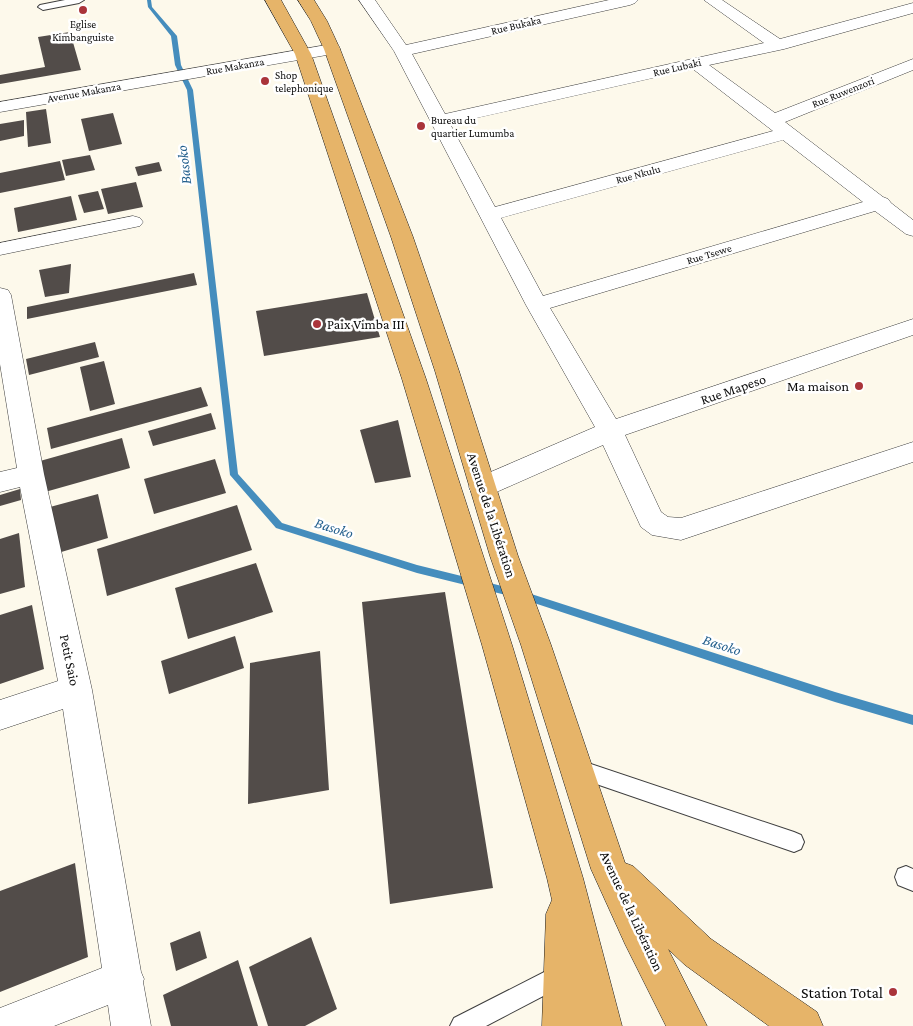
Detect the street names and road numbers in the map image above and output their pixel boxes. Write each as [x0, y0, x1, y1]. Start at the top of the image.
street label: Rue Bukaka [490, 13, 542, 37]
street label: Rue Makanza [205, 55, 265, 77]
street label: Rue Lubaki [652, 56, 702, 78]
street label: Rue Ruwenzori [810, 74, 876, 110]
street label: Avenue Makanza [46, 80, 122, 104]
street label: Rue Nkulu [614, 162, 662, 186]
street label: Rue Tsewe [685, 241, 733, 266]
street label: Rue Mapeso [698, 370, 768, 408]
street label: Avenue de la Libération [464, 450, 520, 580]
street label: Petit Saio [57, 633, 83, 687]
street label: Avenue de la Libération [597, 848, 667, 974]

